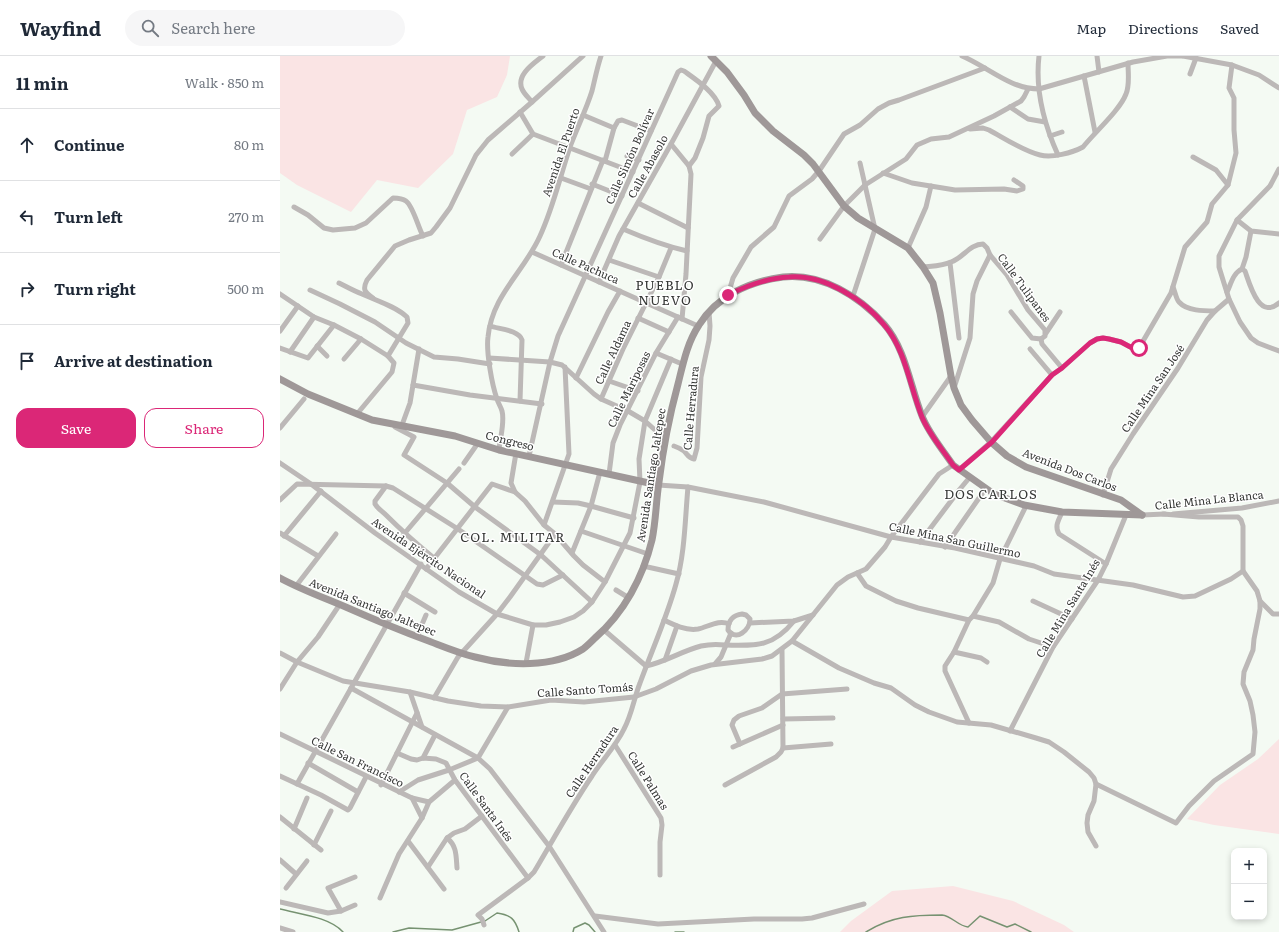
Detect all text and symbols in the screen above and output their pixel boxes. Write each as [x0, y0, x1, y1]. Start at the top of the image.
search box [125, 10, 405, 46]
text: Wayfind [20, 14, 101, 42]
text: Search here [171, 16, 255, 39]
icon: search [139, 17, 161, 39]
text: Map [1076, 18, 1106, 38]
text: Directions [1128, 18, 1198, 38]
text: Saved [1220, 18, 1259, 38]
text: 11 min [16, 70, 68, 95]
text: Walk · 850 m [185, 73, 264, 92]
street label: Calle Simón Bolívar [601, 105, 658, 206]
street label: Avenida El Puerto [537, 106, 583, 198]
street label: Calle Abasolo [623, 131, 671, 201]
text: Continue [54, 133, 124, 156]
icon: ahead [16, 134, 38, 156]
text: 80 m [234, 135, 264, 154]
text: Turn left [54, 205, 123, 228]
icon: left [16, 206, 38, 228]
text: 270 m [228, 207, 264, 226]
street label: Calle Pachuca [550, 243, 622, 287]
street label: Calle Tulipanes [995, 249, 1055, 325]
district label: PUEBLO NUEVO [635, 275, 695, 309]
text: Turn right [54, 277, 136, 300]
icon: right [16, 278, 38, 300]
text: 500 m [227, 279, 264, 298]
route end [719, 286, 737, 304]
street label: Calle Aldama [590, 317, 634, 387]
route start [1130, 339, 1148, 357]
street label: Calle Mina San José [1117, 341, 1188, 435]
street label: Calle Mariposas [603, 348, 653, 430]
text: Arrive at destination [54, 349, 213, 372]
icon: arrive [16, 350, 38, 372]
street label: Calle Herradura [678, 365, 702, 451]
street label: Avenida Santiago Jaltepec [631, 406, 669, 543]
button: Save [16, 408, 136, 448]
button: Share [144, 408, 264, 448]
street label: Congreso [484, 426, 536, 454]
street label: Avenida Dos Carlos [1021, 444, 1119, 494]
district label: DOS CARLOS [944, 484, 1038, 503]
street label: Calle Mina La Blanca [1154, 485, 1264, 513]
street label: Avenida Ejército Nacional [369, 513, 490, 601]
street label: Calle Mina San Guillermo [888, 517, 1022, 561]
district label: COL. MILITAR [460, 527, 566, 546]
street label: Calle Mina Santa Inés [1031, 556, 1103, 660]
street label: Avenida Santiago Jaltepec [307, 573, 439, 639]
street label: Calle Santo Tomás [537, 678, 634, 700]
street label: Calle Herradura [561, 722, 621, 800]
street label: Calle San Francisco [309, 732, 407, 790]
street label: Calle Palmas [625, 748, 673, 812]
street label: Calle Santa Inés [456, 768, 518, 844]
map controls [1231, 848, 1267, 920]
button: + [1231, 848, 1267, 884]
button: − [1231, 884, 1267, 920]

